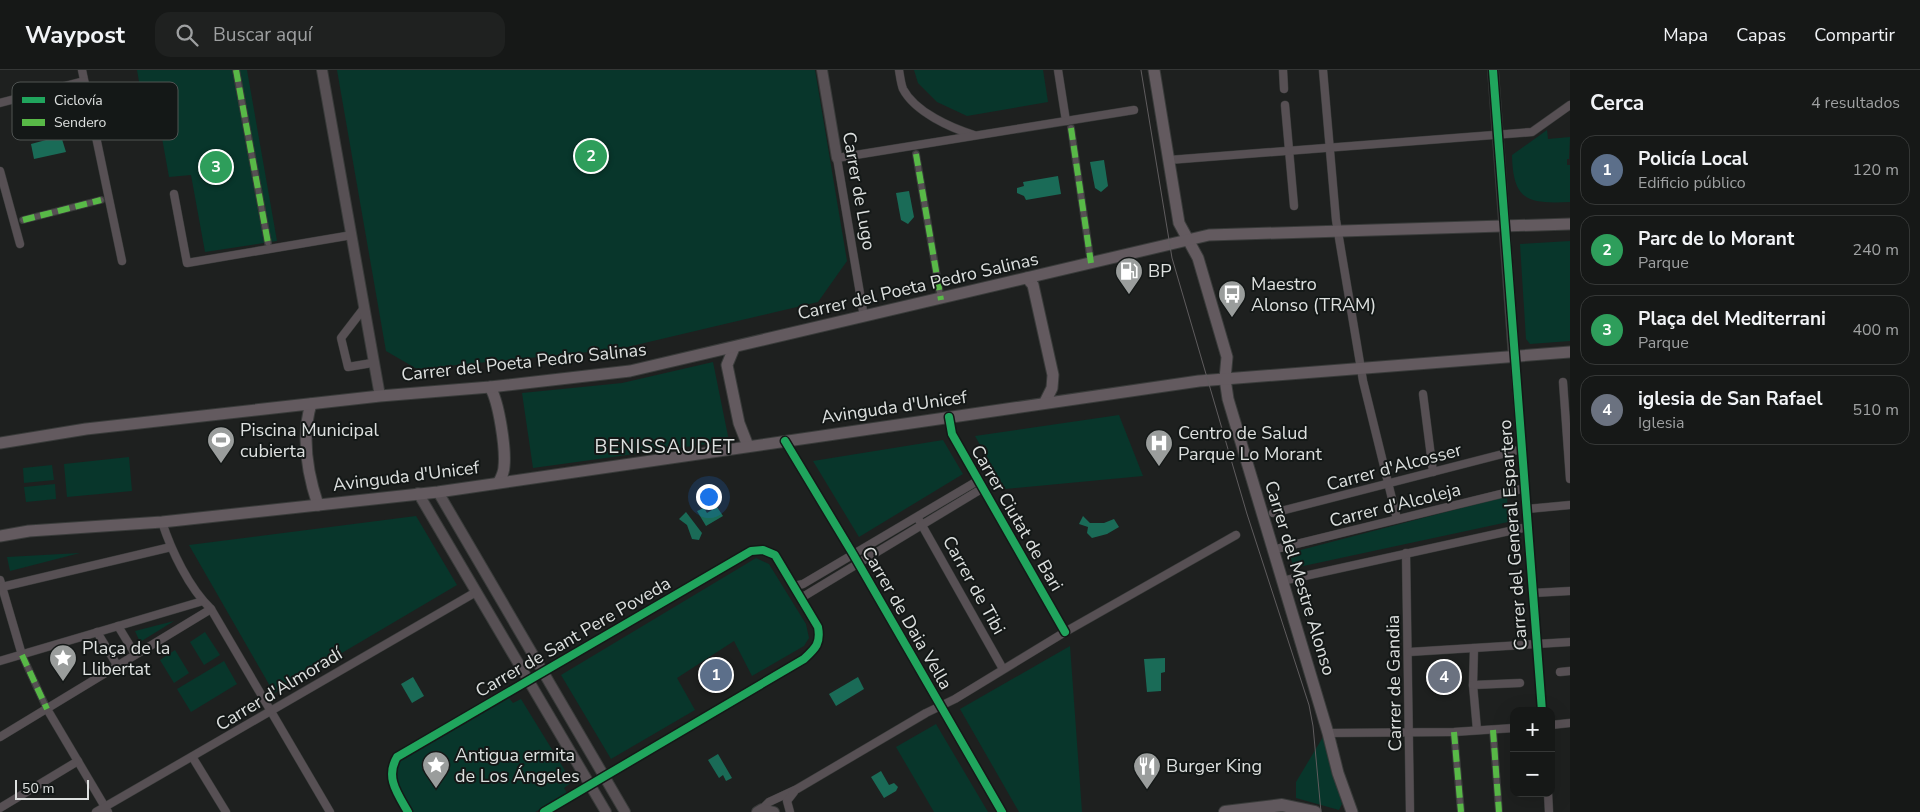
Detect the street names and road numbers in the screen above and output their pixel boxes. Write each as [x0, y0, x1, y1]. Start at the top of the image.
street label: Carrer de Lugo [837, 130, 881, 252]
street label: Carrer del Poeta Pedro Salinas [795, 247, 1041, 325]
street label: Carrer del Poeta Pedro Salinas [400, 337, 648, 387]
street label: Avinguda d'Unicef [819, 385, 970, 429]
street label: Carrer del General Espartero [1493, 419, 1533, 651]
street label: Carrer d'Alcosser [1324, 437, 1465, 497]
street label: Carrer Ciutat de Bari [965, 441, 1069, 595]
street label: Avinguda d'Unicef [331, 455, 482, 497]
street label: Carrer d'Alcoleja [1327, 477, 1463, 533]
street label: Carrer del Mestre Alonso [1259, 478, 1341, 678]
street label: Carrer de Tibi [937, 531, 1011, 639]
street label: Carrer de Daia Vella [856, 542, 958, 694]
street label: Carrer de Sant Pere Poveda [471, 571, 675, 703]
street label: Carrer de Gandia [1381, 615, 1407, 751]
street label: Carrer d'Almoradí [211, 641, 347, 736]

